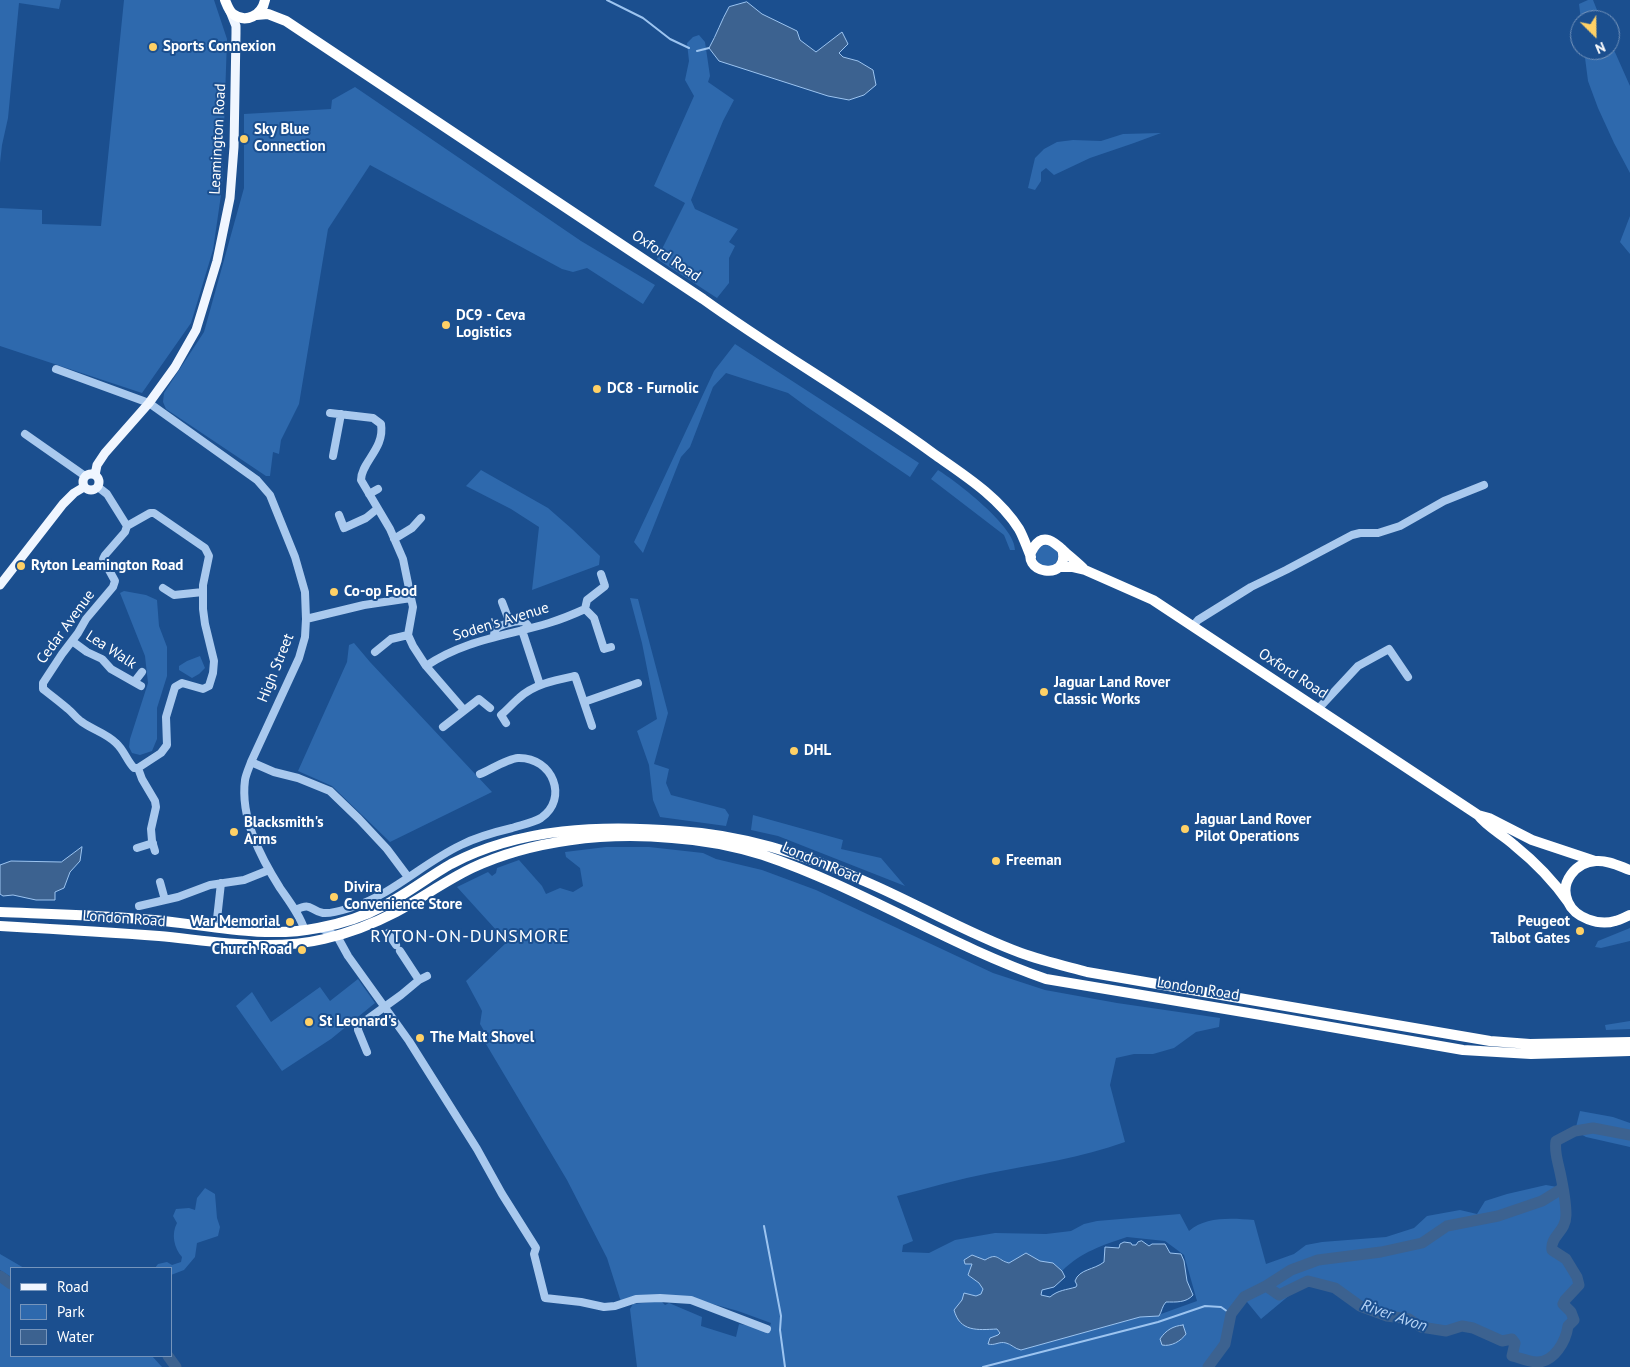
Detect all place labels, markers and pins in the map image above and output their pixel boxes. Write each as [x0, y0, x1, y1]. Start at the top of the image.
place label: Sports Connexion [163, 38, 276, 56]
marker: Sports Connexion [147, 41, 159, 53]
place label: Sky Blue Connection [254, 121, 326, 156]
marker: Sky Blue Connection [238, 133, 250, 145]
place label: DC9 - Ceva Logistics [456, 307, 525, 342]
marker: DC9 - Ceva Logistics [440, 319, 452, 331]
place label: DC8 - Furnolic [607, 380, 699, 398]
marker: DC8 - Furnolic [591, 383, 603, 395]
place label: Ryton Leamington Road [31, 557, 183, 575]
marker: Ryton Leamington Road [15, 560, 27, 572]
place label: Co-op Food [344, 583, 417, 601]
marker: Co-op Food [328, 586, 340, 598]
place label: Jaguar Land Rover Classic Works [1054, 674, 1170, 709]
marker: Jaguar Land Rover Classic Works [1038, 686, 1050, 698]
place label: DHL [804, 742, 831, 760]
marker: DHL [788, 745, 800, 757]
place label: Jaguar Land Rover Pilot Operations [1195, 811, 1311, 846]
place label: Blacksmith's Arms [244, 814, 323, 849]
marker: Jaguar Land Rover Pilot Operations [1179, 823, 1191, 835]
marker: Blacksmith's Arms [228, 826, 240, 838]
place label: Freeman [1006, 852, 1062, 870]
marker: Freeman [990, 855, 1002, 867]
place label: Divira Convenience Store [344, 879, 462, 914]
marker: Divira Convenience Store [328, 891, 340, 903]
place label: War Memorial [190, 913, 280, 931]
place label: Peugeot Talbot Gates [1490, 913, 1570, 948]
marker: War Memorial [284, 916, 296, 928]
marker: Peugeot Talbot Gates [1574, 925, 1586, 937]
place label: Church Road [212, 941, 292, 959]
marker: Church Road [296, 944, 308, 956]
place label: St Leonard's [319, 1013, 397, 1031]
marker: St Leonard's [303, 1016, 315, 1028]
place label: The Malt Shovel [430, 1029, 534, 1047]
marker: The Malt Shovel [414, 1032, 426, 1044]

